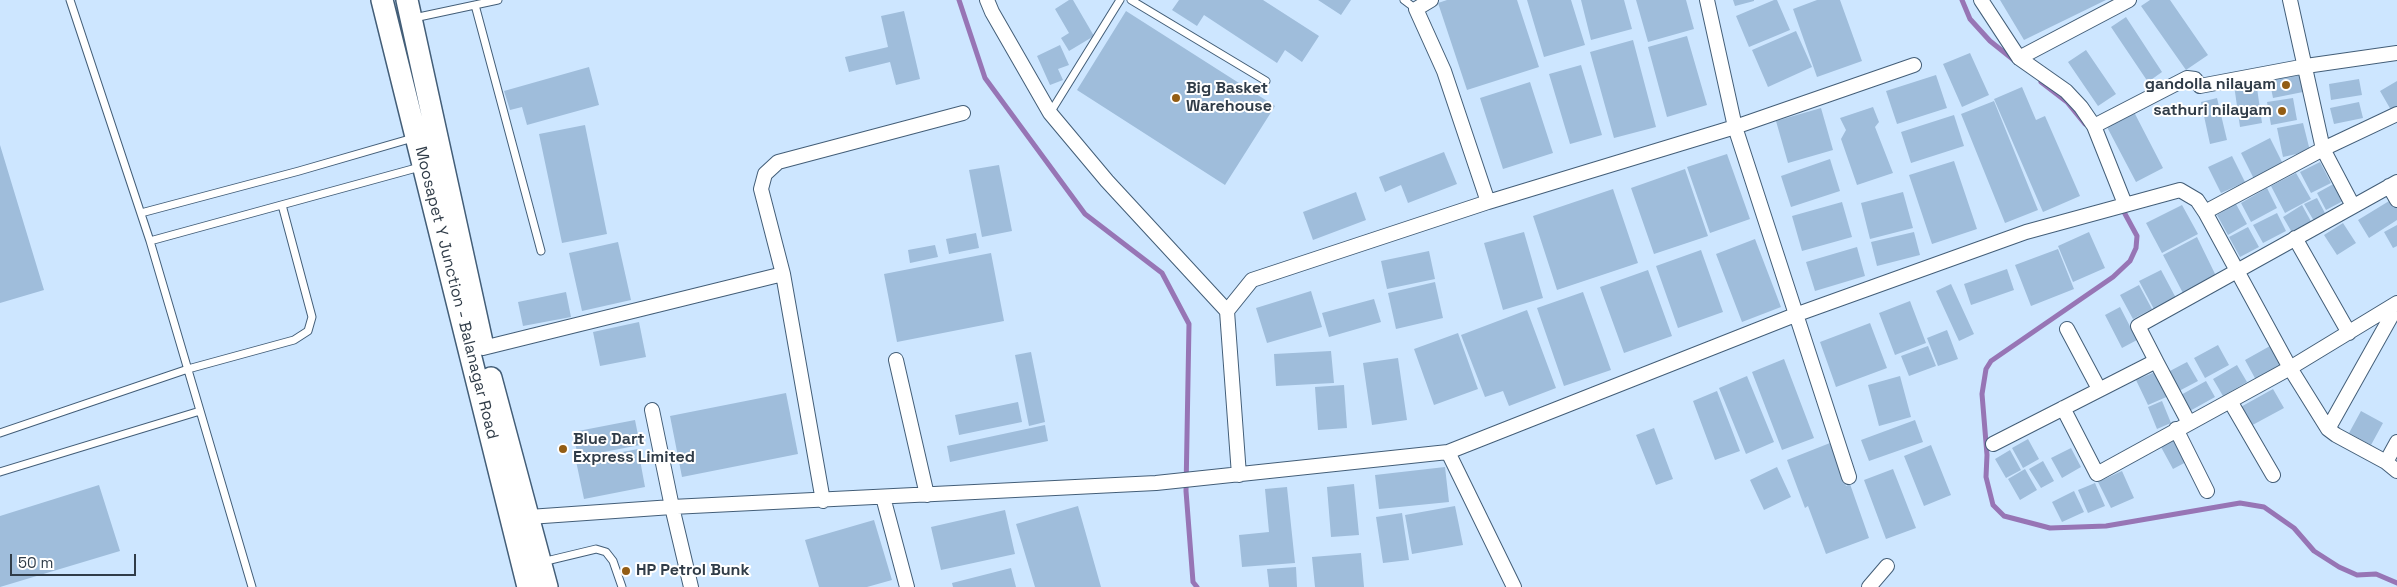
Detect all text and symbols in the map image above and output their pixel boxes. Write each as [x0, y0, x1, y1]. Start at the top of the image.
place label: gandolla nilayam [2145, 75, 2276, 95]
place label: Big Basket Warehouse [1186, 79, 1272, 117]
marker: gandolla nilayam [2280, 79, 2292, 91]
marker: Big Basket Warehouse [1170, 92, 1182, 104]
place label: sathuri nilayam [2153, 101, 2272, 121]
marker: sathuri nilayam [2276, 105, 2288, 117]
street label: Moosapet Y Junction - Balanagar Road [410, 145, 502, 441]
place label: Blue Dart Express Limited [573, 430, 695, 468]
marker: Blue Dart Express Limited [557, 443, 569, 455]
scale bar [12, 544, 139, 576]
text: 50 m [18, 553, 53, 572]
place label: HP Petrol Bunk [636, 561, 749, 581]
marker: HP Petrol Bunk [620, 565, 632, 577]

